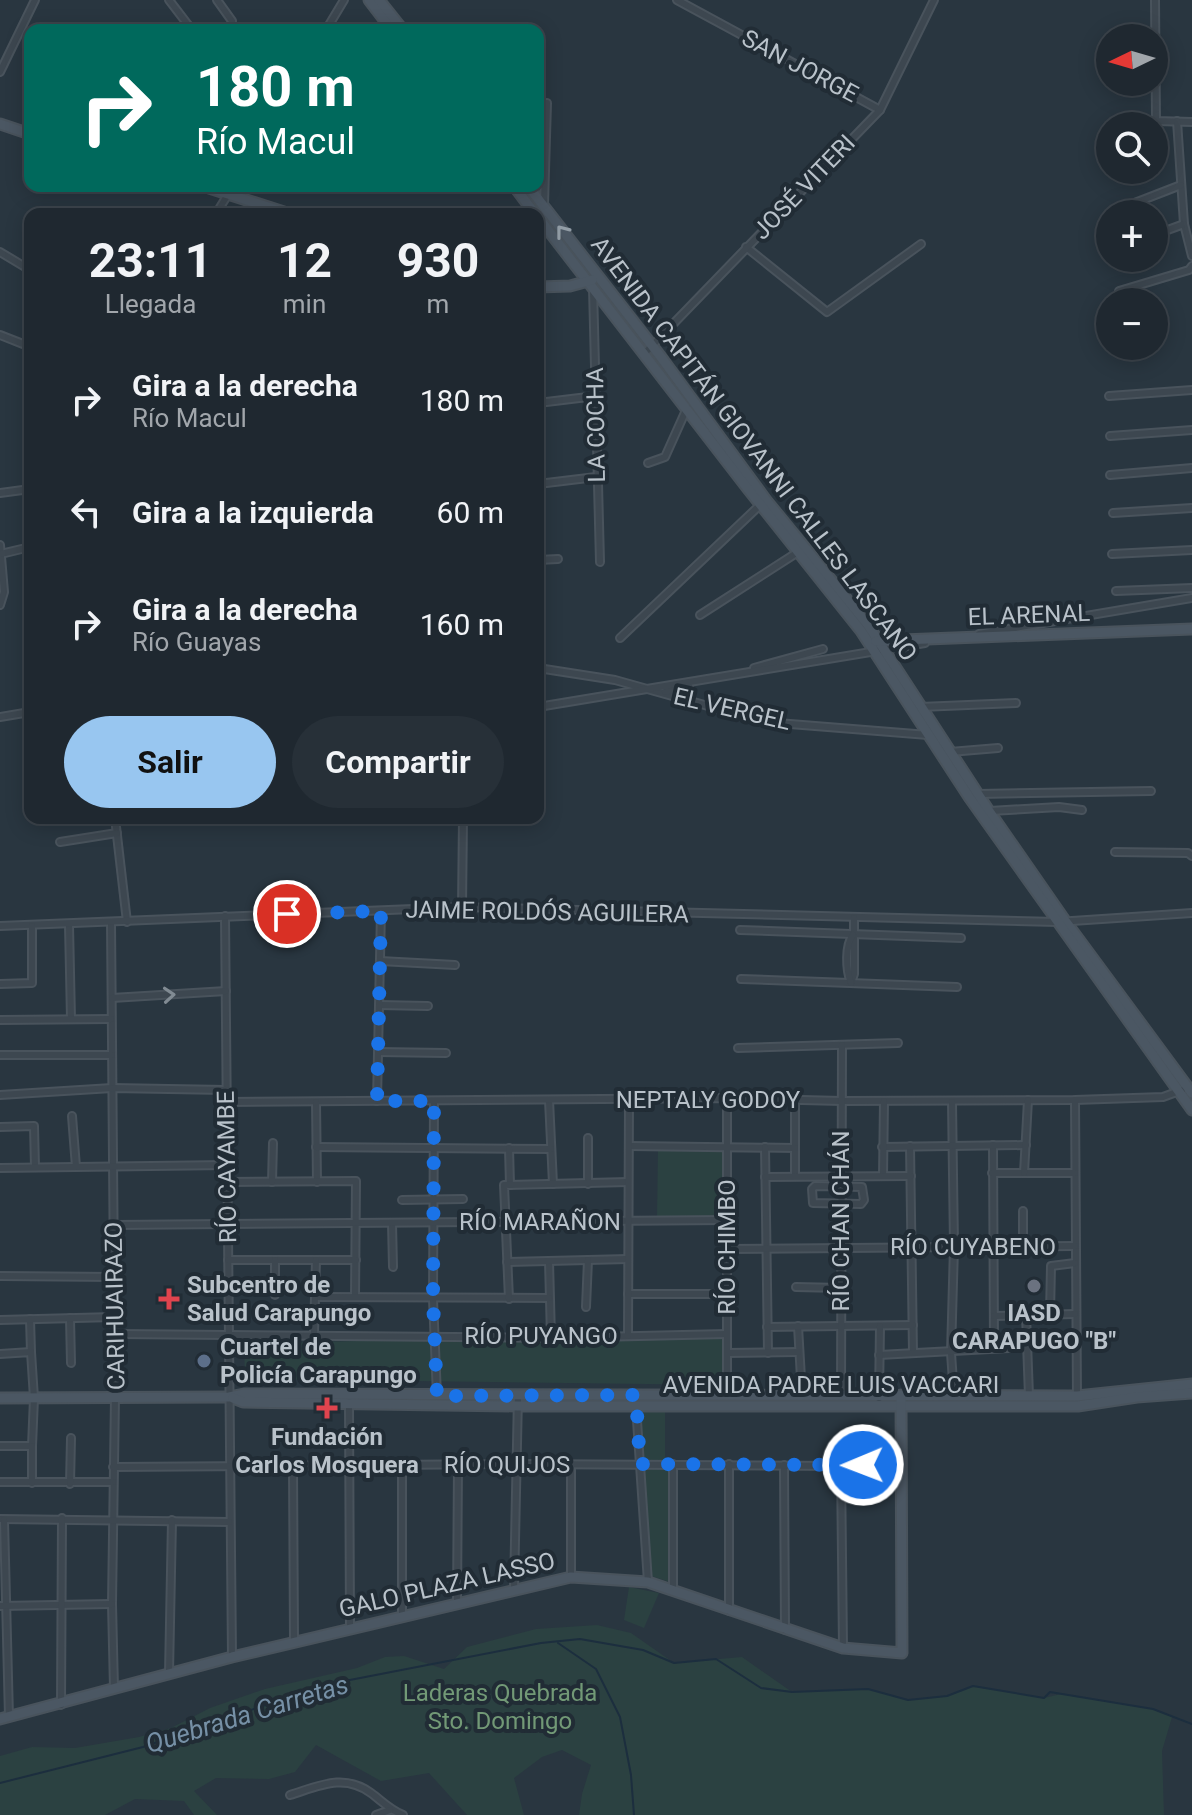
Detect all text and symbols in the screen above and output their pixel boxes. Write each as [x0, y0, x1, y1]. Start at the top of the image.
street label: SAN JORGE [737, 24, 863, 108]
north arrow [1096, 24, 1168, 96]
map controls [1096, 24, 1168, 360]
text: 180 m [196, 54, 355, 120]
icon: right [64, 56, 168, 160]
button: search [1096, 112, 1168, 184]
text: Río Macul [196, 121, 355, 163]
street label: JOSÉ VITERI [747, 129, 861, 245]
button: + [1096, 200, 1168, 272]
one-way arrow [558, 225, 572, 240]
street label: AVENIDA CAPITÁN GIOVANNI CALLES LASCANO [585, 231, 923, 667]
text: 23:11 [89, 232, 212, 289]
text: 12 [277, 232, 332, 289]
text: 930 [397, 232, 479, 289]
button: − [1096, 288, 1168, 360]
text: Llegada [105, 289, 196, 319]
text: min [283, 289, 326, 319]
text: m [427, 289, 449, 319]
street label: LA COCHA [581, 367, 611, 483]
text: Gira a la derecha [132, 368, 358, 403]
icon: right [64, 378, 108, 422]
text: 180 m [420, 383, 504, 418]
text: Río Macul [132, 403, 247, 433]
icon: left [64, 490, 108, 534]
text: Gira a la izquierda [132, 495, 374, 530]
text: 60 m [437, 495, 504, 530]
text: Gira a la derecha [132, 592, 358, 627]
street label: EL ARENAL [967, 599, 1091, 631]
icon: right [64, 602, 108, 646]
text: 160 m [420, 607, 504, 642]
text: Río Guayas [132, 627, 261, 657]
street label: EL VERGEL [671, 682, 793, 736]
button: Salir [64, 716, 276, 808]
button: Compartir [292, 716, 504, 808]
pin [253, 880, 321, 948]
icon: arrive [265, 892, 309, 936]
street label: JAIME ROLDÓS AGUILERA [405, 896, 689, 928]
one-way arrow [163, 987, 176, 1004]
street label: NEPTALY GODOY [616, 1086, 801, 1114]
street label: RÍO CAYAMBE [212, 1091, 242, 1243]
street label: RÍO CHAN CHÁN [827, 1130, 855, 1312]
street label: RÍO CHIMBO [713, 1179, 741, 1315]
street label: RÍO MARAÑON [459, 1208, 621, 1236]
street label: CARIHUAIRAZO [100, 1222, 130, 1390]
street label: RÍO CUYABENO [890, 1233, 1056, 1261]
place label: Subcentro de Salud Carapungo [187, 1271, 371, 1327]
marker: IASD CARAPUGO "B" [1025, 1277, 1043, 1295]
marker: Subcentro de Salud Carapungo [158, 1288, 180, 1310]
place label: IASD CARAPUGO "B" [952, 1299, 1116, 1355]
street label: RÍO PUYANGO [464, 1322, 618, 1350]
place label: Cuartel de Policía Carapungo [220, 1333, 417, 1389]
marker: Cuartel de Policía Carapungo [195, 1352, 213, 1370]
street label: AVENIDA PADRE LUIS VACCARI [663, 1371, 999, 1399]
marker: Fundación Carlos Mosquera [316, 1397, 338, 1419]
place label: Fundación Carlos Mosquera [235, 1423, 419, 1479]
position arrow [821, 1423, 905, 1507]
street label: RÍO QUIJOS [444, 1451, 570, 1479]
street label: GALO PLAZA LASSO [336, 1547, 558, 1623]
water label: Quebrada Carretas [142, 1669, 352, 1759]
park label: Laderas Quebrada Sto. Domingo [403, 1679, 597, 1735]

